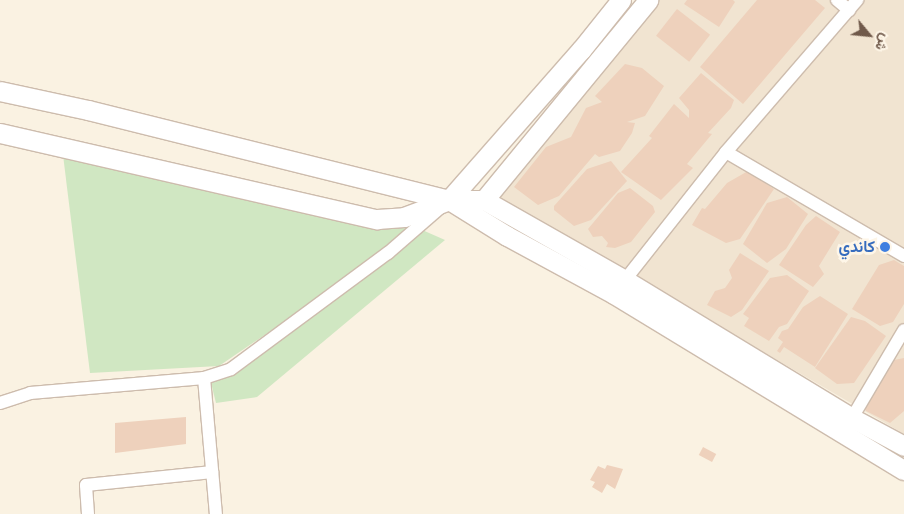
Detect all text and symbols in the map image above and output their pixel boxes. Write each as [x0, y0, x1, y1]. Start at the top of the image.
north arrow [844, 10, 894, 60]
text: ش [869, 30, 895, 54]
place label: كاندي [838, 237, 875, 257]
marker: كاندي [879, 241, 891, 253]

